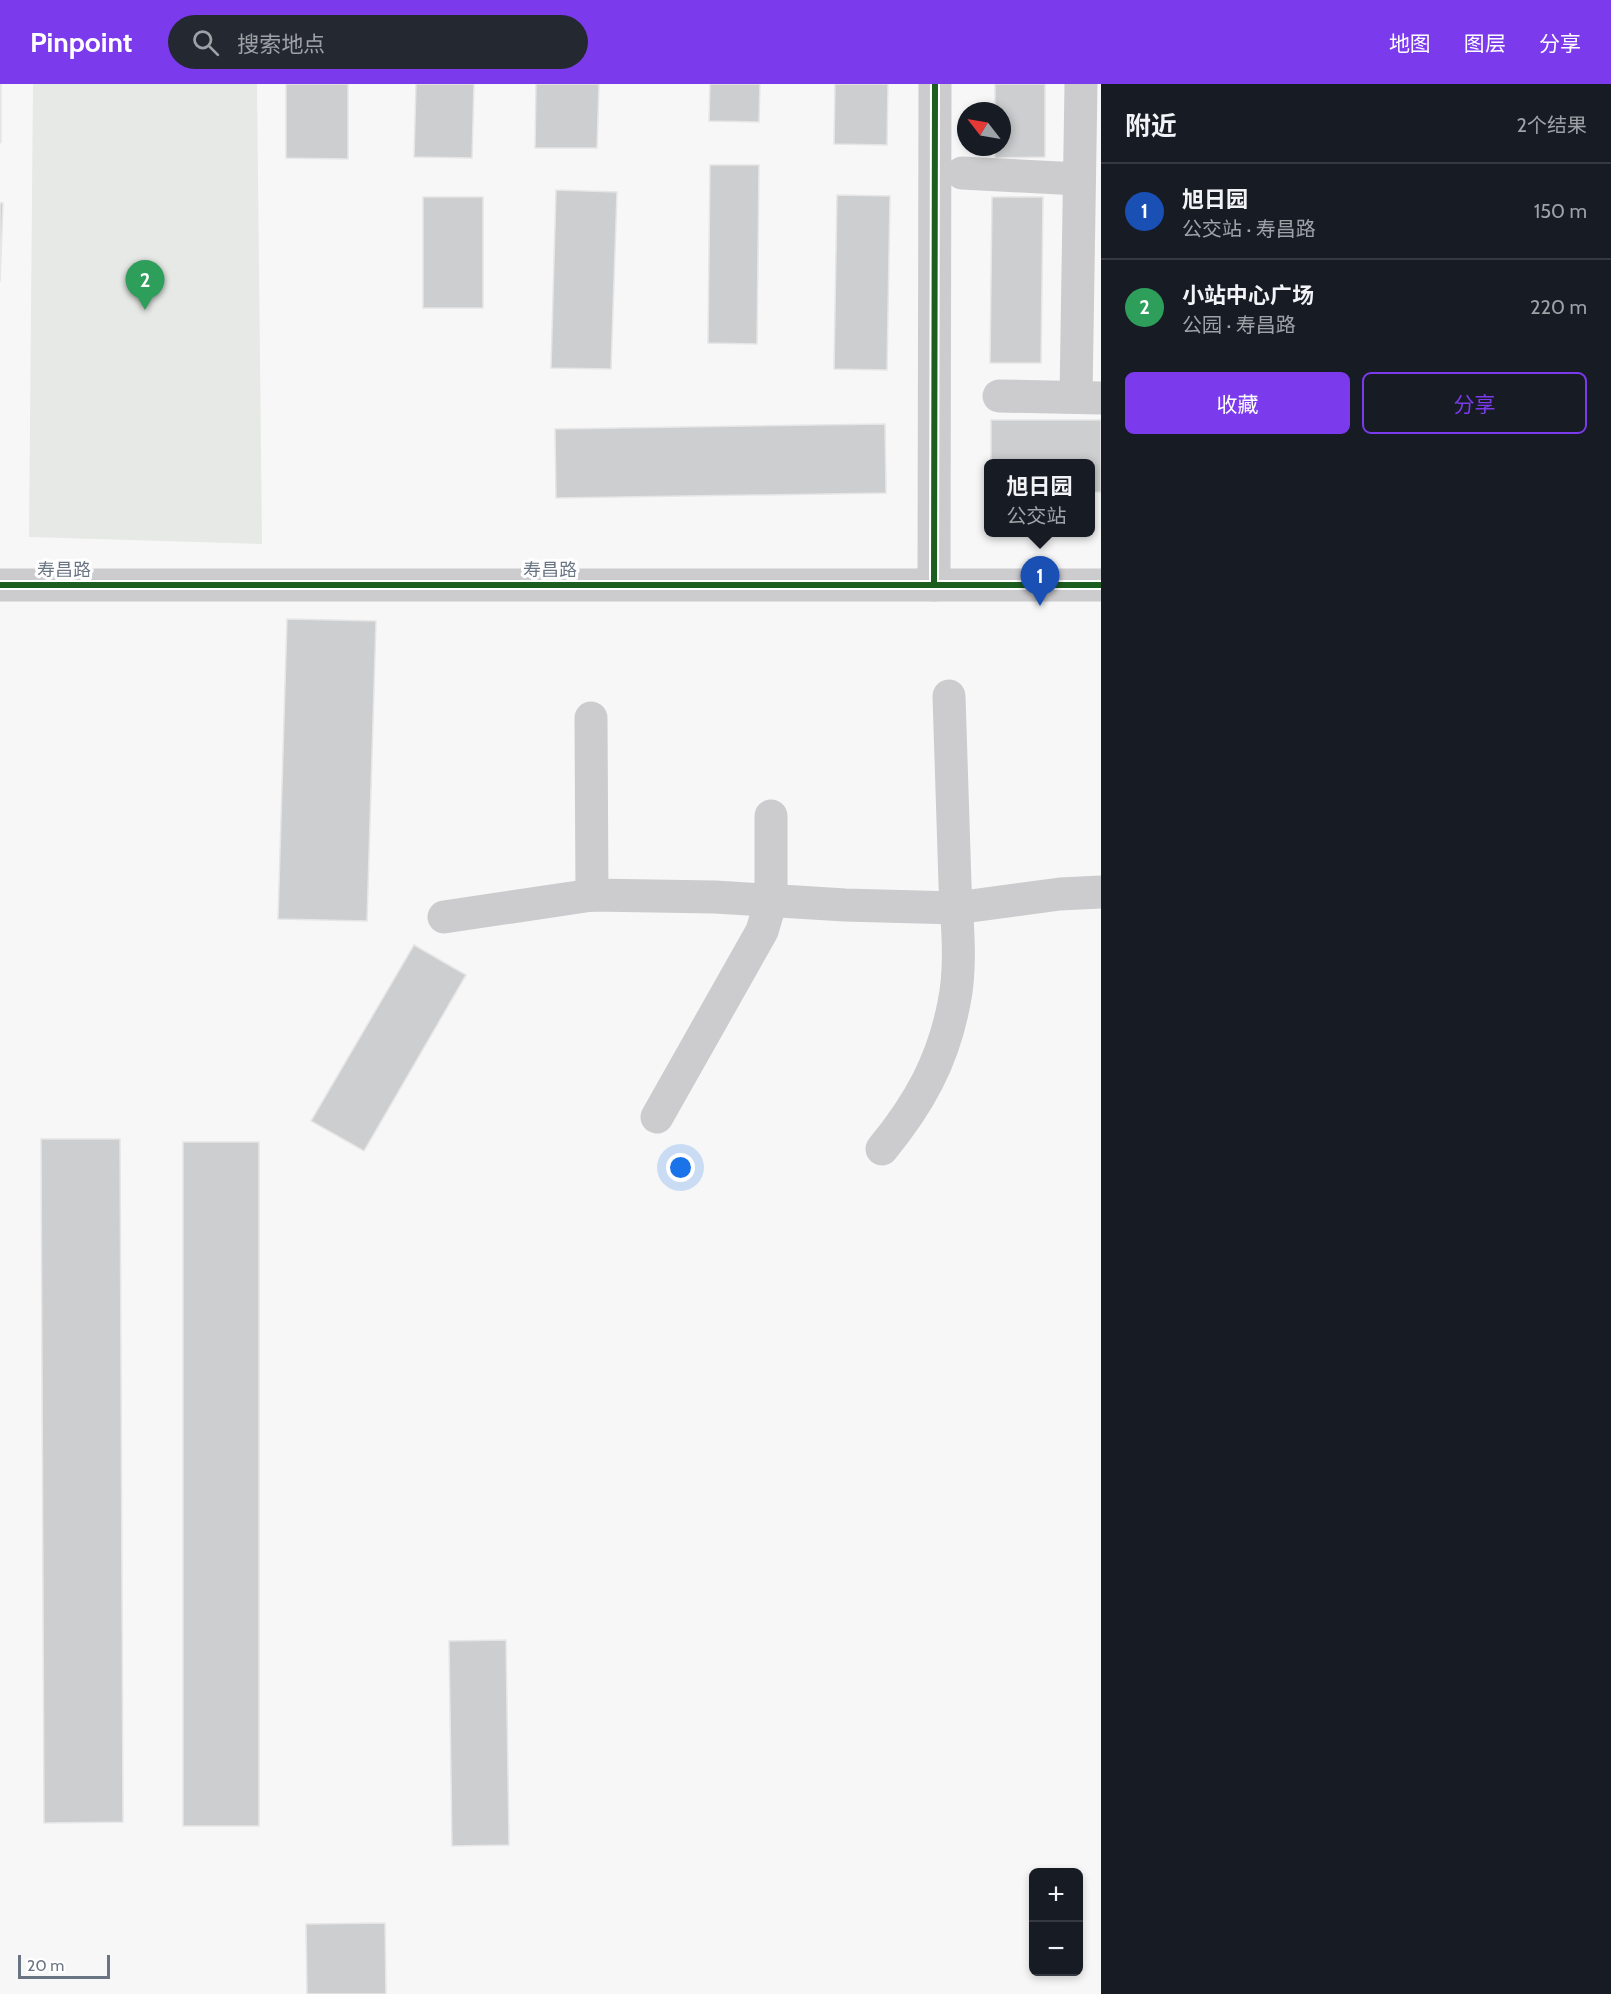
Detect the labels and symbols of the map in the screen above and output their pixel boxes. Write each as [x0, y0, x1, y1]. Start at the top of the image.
north arrow [957, 102, 1011, 156]
pin: 2 [126, 260, 164, 310]
pin: 1 [1020, 556, 1060, 606]
street label: 寿昌路 [37, 559, 91, 581]
street label: 寿昌路 [523, 559, 577, 581]
your location [666, 1153, 695, 1182]
scale bar [18, 1952, 110, 1980]

